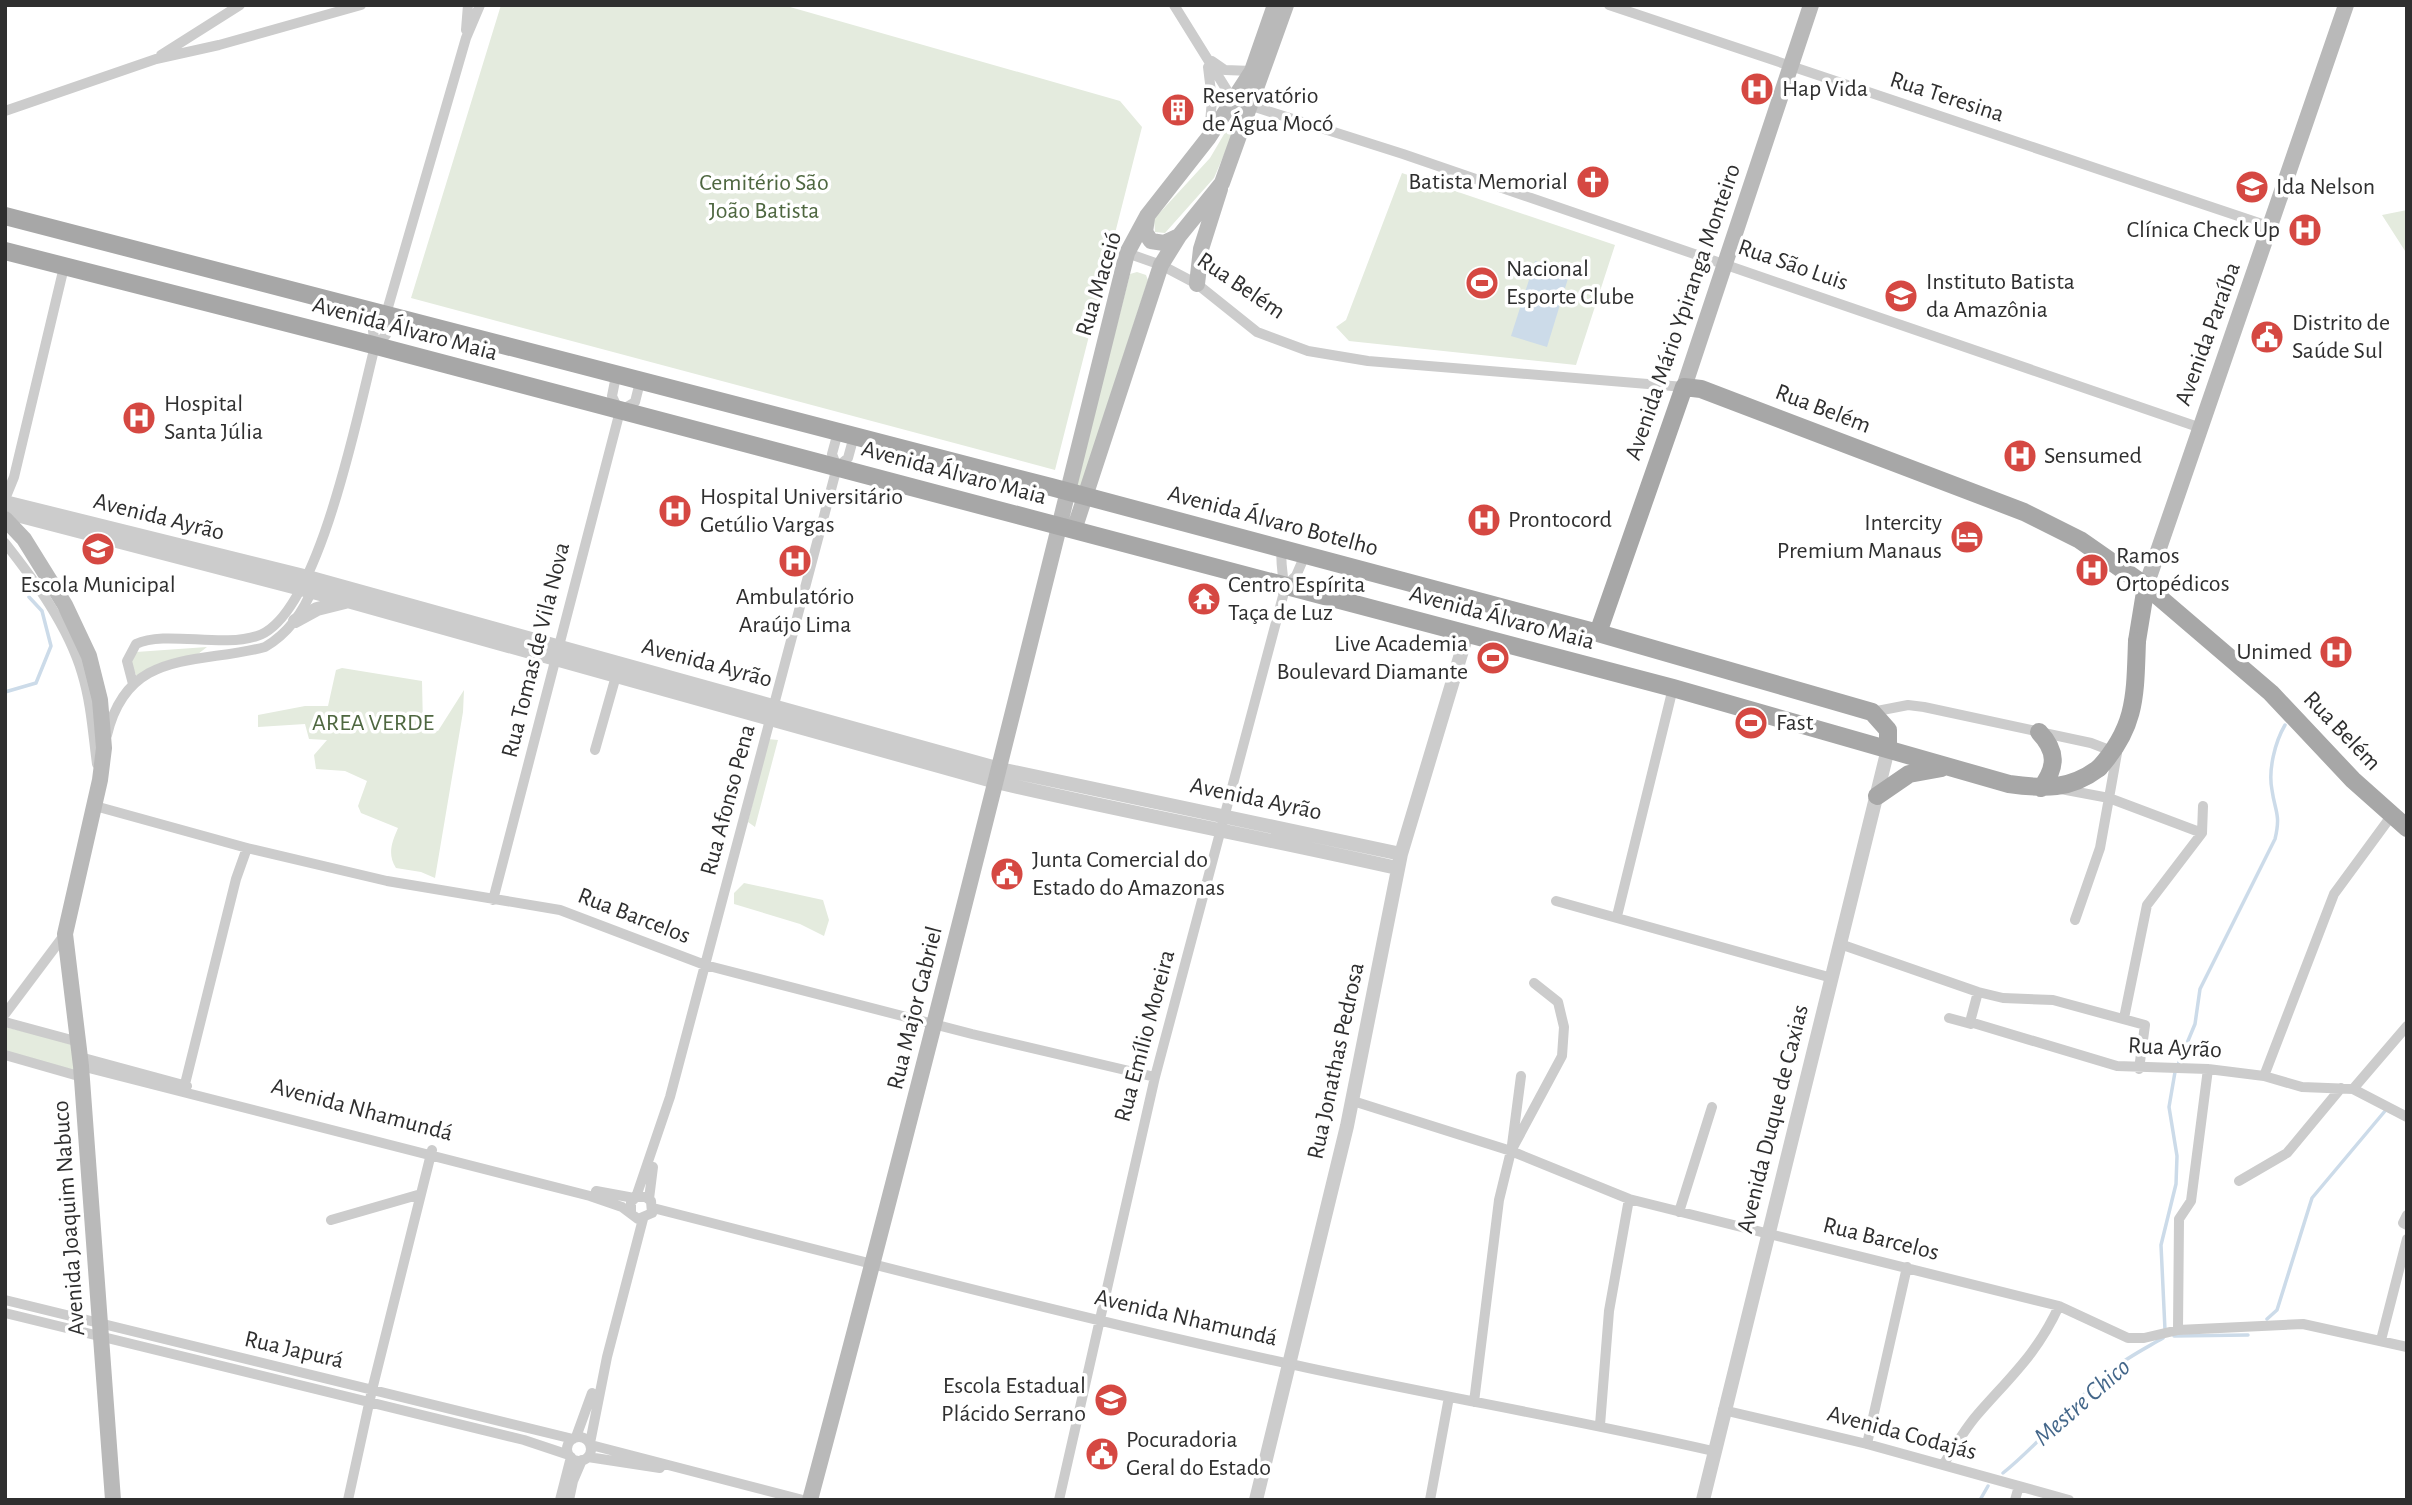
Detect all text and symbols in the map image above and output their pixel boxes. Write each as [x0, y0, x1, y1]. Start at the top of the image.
street label: Rua Teresina [1887, 67, 2007, 127]
hospital icon: Hap Vida [1738, 70, 1776, 108]
place label: Hap Vida [1782, 77, 1868, 101]
place label: Reservatório de Água Mocó [1202, 84, 1334, 136]
building icon: Reservatório de Água Mocó [1159, 91, 1197, 129]
street label: Avenida Mário Ypiranga Monteiro [1621, 161, 1745, 463]
church icon: Batista Memorial [1574, 163, 1612, 201]
school or university icon: Ida Nelson [2233, 168, 2271, 206]
place label: Batista Memorial [1408, 170, 1568, 194]
park label: Cemitério São João Batista [699, 171, 829, 223]
place label: Ida Nelson [2276, 175, 2375, 199]
hospital icon: Clínica Check Up [2286, 211, 2324, 249]
place label: Clínica Check Up [2127, 218, 2280, 242]
street label: Rua Maceió [1072, 229, 1126, 339]
street label: Rua São Luis [1735, 235, 1851, 295]
street label: Rua Belém [1193, 248, 1289, 324]
place label: Nacional Esporte Clube [1506, 257, 1634, 309]
street label: Avenida Paraíba [2171, 259, 2245, 409]
sports icon: Nacional Esporte Clube [1463, 264, 1501, 302]
place label: Instituto Batista da Amazônia [1926, 270, 2075, 322]
school or university icon: Instituto Batista da Amazônia [1882, 277, 1920, 315]
street label: Avenida Álvaro Maia [310, 291, 501, 365]
place label: Distrito de Saúde Sul [2292, 311, 2390, 363]
public building icon: Distrito de Saúde Sul [2248, 318, 2286, 356]
street label: Rua Belém [1772, 380, 1874, 438]
place label: Hospital Santa Júlia [164, 392, 263, 444]
hospital icon: Hospital Santa Júlia [120, 399, 158, 437]
street label: Avenida Álvaro Maia [859, 435, 1050, 509]
hospital icon: Sensumed [2001, 437, 2039, 475]
place label: Sensumed [2044, 444, 2142, 468]
street label: Avenida Álvaro Botelho [1165, 479, 1381, 561]
place label: Hospital Universitário Getúlio Vargas [700, 485, 903, 537]
street label: Avenida Ayrão [91, 489, 227, 545]
hospital icon: Hospital Universitário Getúlio Vargas [656, 492, 694, 530]
hospital icon: Prontocord [1465, 501, 1503, 539]
place label: Prontocord [1508, 508, 1612, 532]
place label: Intercity Premium Manaus [1777, 511, 1942, 563]
hotel icon: Intercity Premium Manaus [1948, 518, 1986, 556]
school or university icon: Escola Municipal [79, 530, 117, 568]
street label: Rua Tomas de Vila Nova [498, 540, 574, 760]
hospital icon: Ambulatório Araújo Lima [776, 542, 814, 580]
place label: Ramos Ortopédicos [2116, 544, 2230, 596]
hospital icon: Ramos Ortopédicos [2073, 551, 2111, 589]
place label: Escola Municipal [20, 573, 176, 597]
place label: Centro Espírita Taça de Luz [1228, 573, 1365, 625]
temple icon: Centro Espírita Taça de Luz [1185, 580, 1223, 618]
street label: Avenida Álvaro Maia [1407, 580, 1598, 654]
place label: Ambulatório Araújo Lima [736, 585, 854, 637]
place label: Live Academia Boulevard Diamante [1277, 632, 1468, 684]
hospital icon: Unimed [2317, 633, 2355, 671]
street label: Avenida Ayrão [639, 634, 775, 692]
sports icon: Live Academia Boulevard Diamante [1474, 639, 1512, 677]
place label: Unimed [2237, 640, 2312, 664]
street label: Rua Belém [2299, 687, 2385, 775]
sports icon: Fast [1732, 704, 1770, 742]
park label: AREA VERDE [312, 711, 434, 735]
place label: Fast [1776, 711, 1814, 735]
street label: Rua Afonso Pena [696, 722, 760, 878]
street label: Avenida Ayrão [1188, 773, 1324, 825]
place label: Junta Comercial do Estado do Amazonas [1032, 848, 1225, 900]
public building icon: Junta Comercial do Estado do Amazonas [988, 855, 1026, 893]
street label: Rua Barcelos [574, 884, 694, 948]
street label: Rua Major Gabriel [883, 924, 947, 1092]
street label: Rua Emílio Moreira [1110, 947, 1180, 1125]
street label: Rua Jonathas Pedrosa [1303, 960, 1369, 1162]
street label: Avenida Duque de Caxias [1733, 1002, 1813, 1236]
street label: Rua Ayrão [2127, 1034, 2223, 1062]
street label: Avenida Nhamundá [269, 1074, 455, 1146]
street label: Avenida Joaquim Nabuco [49, 1100, 89, 1336]
street label: Rua Barcelos [1821, 1213, 1941, 1265]
street label: Avenida Nhamundá [1092, 1285, 1280, 1351]
street label: Rua Japurá [242, 1327, 346, 1373]
water label: Mestre Chico [2029, 1353, 2135, 1451]
place label: Escola Estadual Plácido Serrano [941, 1374, 1086, 1426]
school or university icon: Escola Estadual Plácido Serrano [1092, 1381, 1130, 1419]
street label: Avenida Codajás [1825, 1402, 1979, 1464]
place label: Pocuradoria Geral do Estado [1126, 1428, 1271, 1480]
public building icon: Pocuradoria Geral do Estado [1083, 1435, 1121, 1473]

